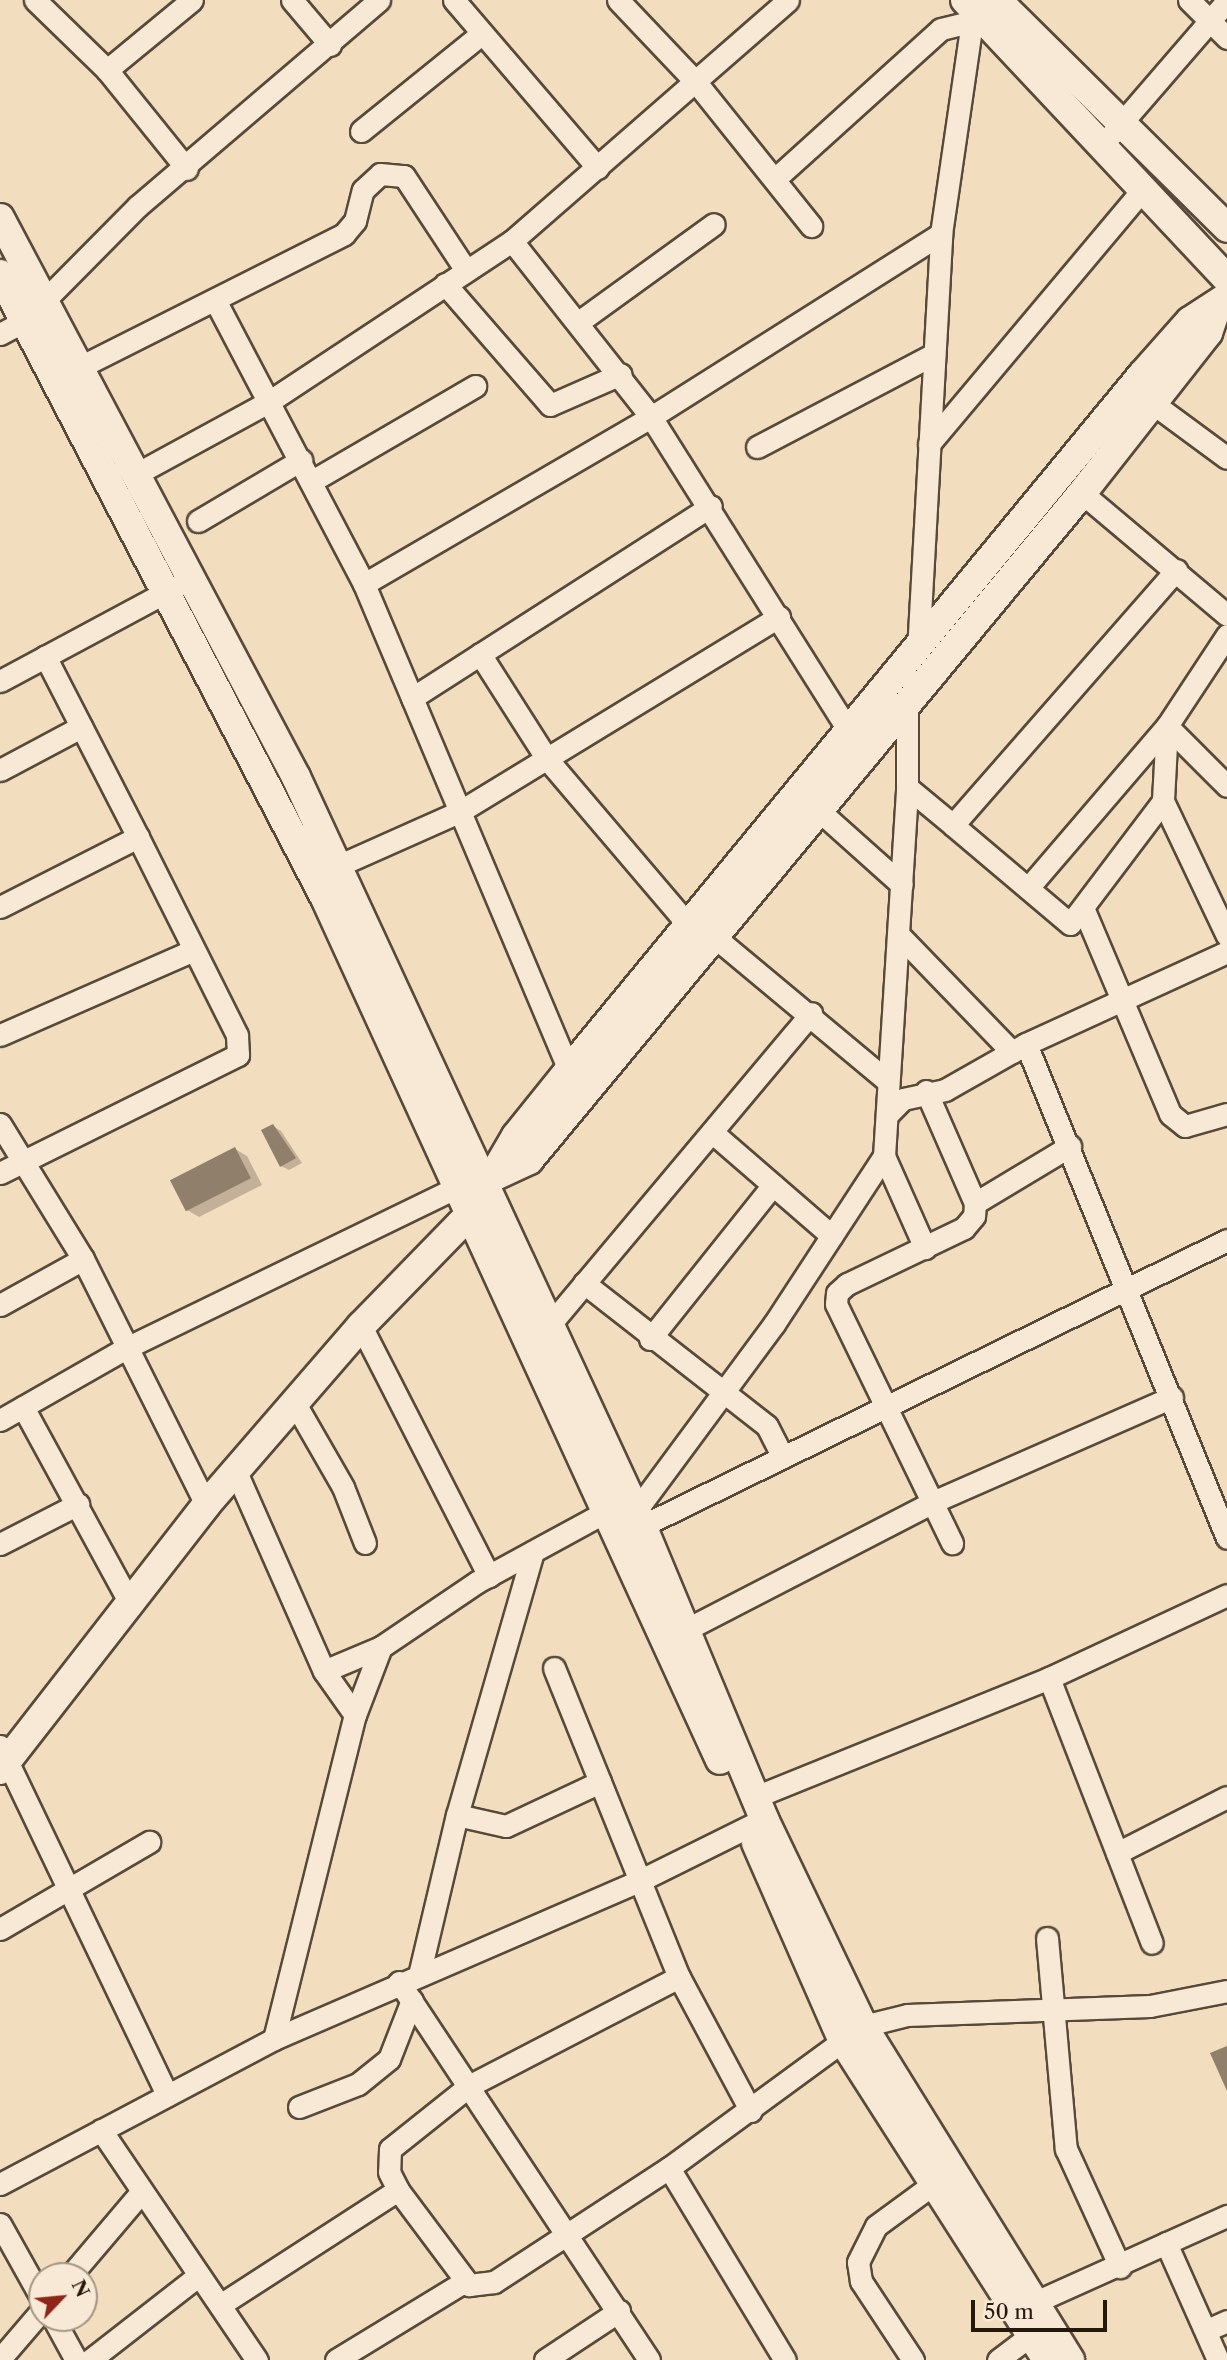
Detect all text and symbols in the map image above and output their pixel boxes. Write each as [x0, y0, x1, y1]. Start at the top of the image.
north arrow [28, 2262, 98, 2332]
text: N [67, 2276, 94, 2301]
scale bar [975, 2286, 1112, 2330]
text: 50 m [984, 2299, 1034, 2324]

